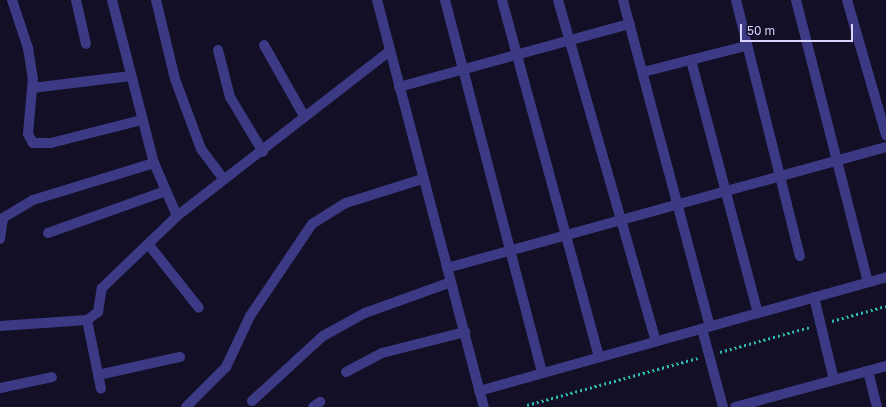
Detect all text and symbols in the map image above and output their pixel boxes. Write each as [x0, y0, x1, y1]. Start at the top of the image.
scale bar [742, 16, 855, 42]
text: 50 m [747, 23, 775, 38]

